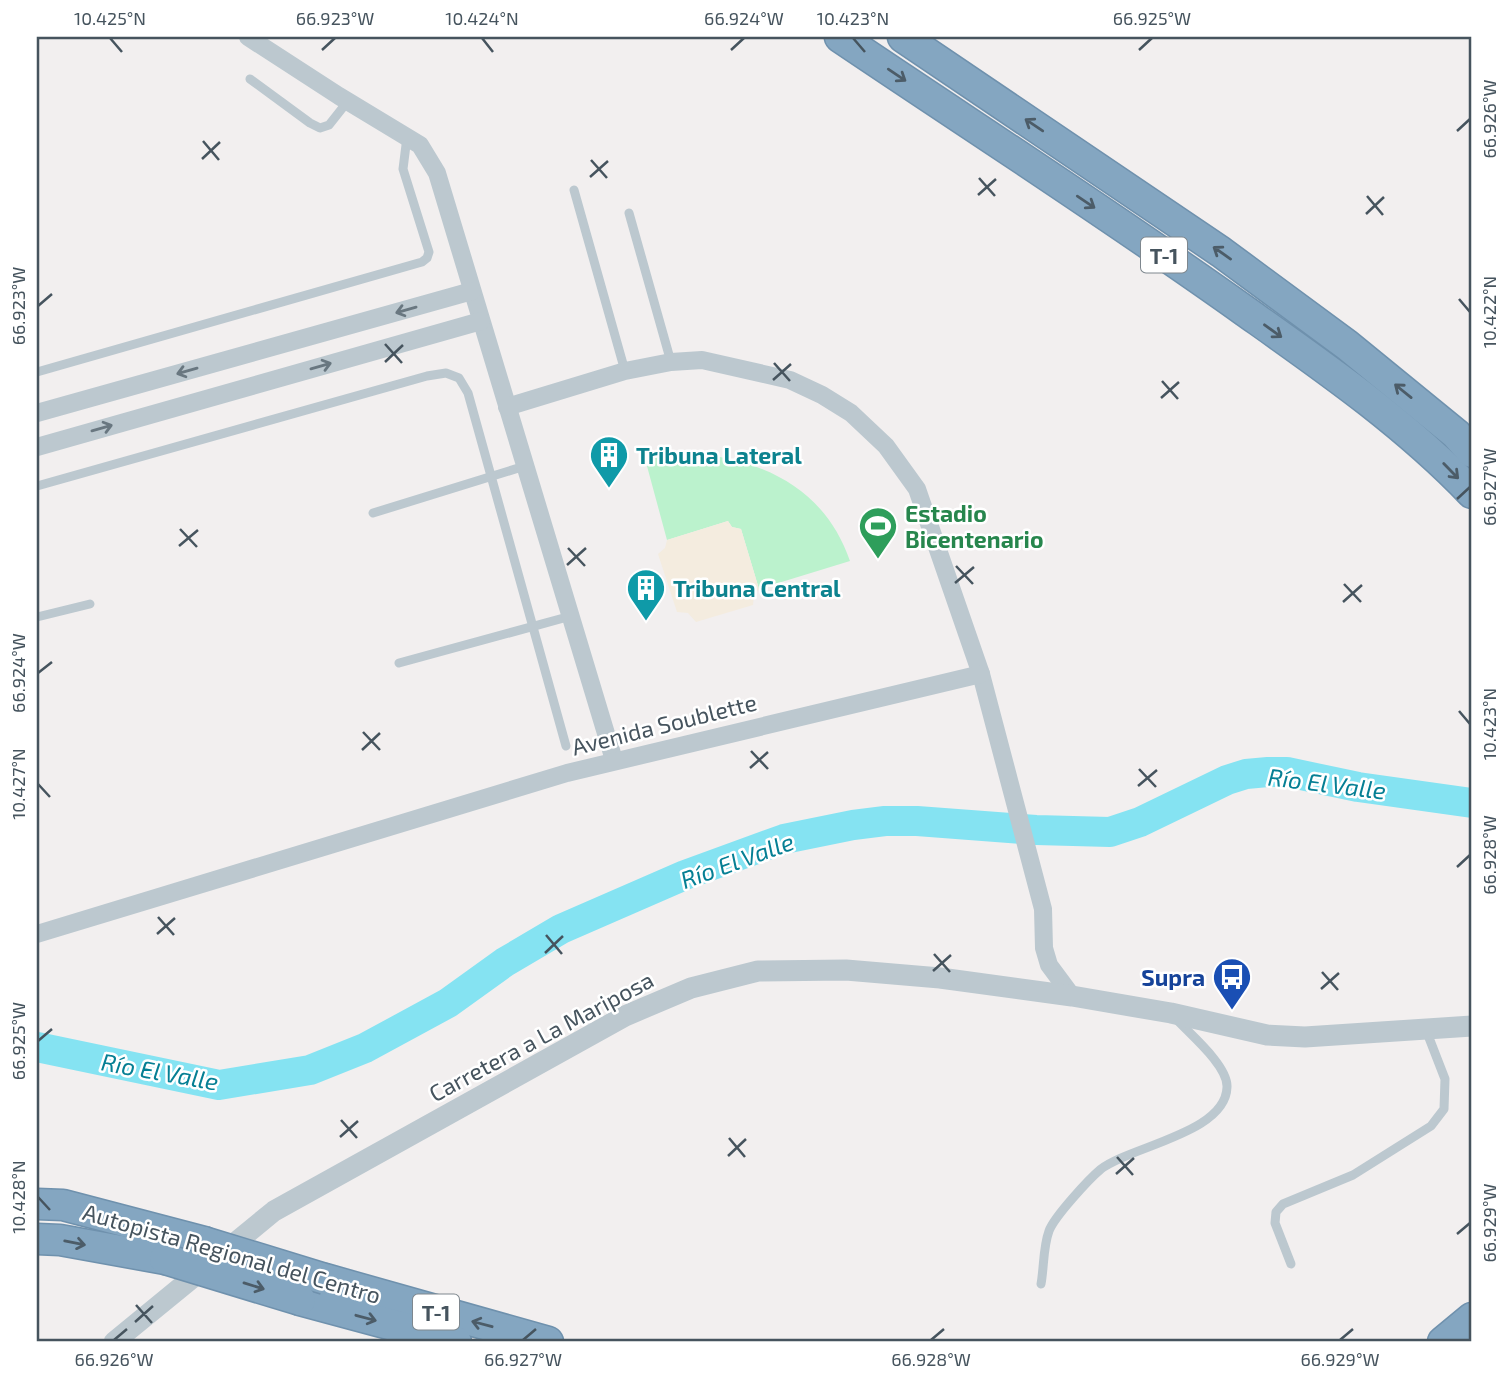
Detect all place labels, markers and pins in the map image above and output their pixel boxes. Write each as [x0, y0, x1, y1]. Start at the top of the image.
building icon: Tribuna Lateral [588, 434, 630, 489]
place label: Tribuna Lateral [636, 441, 802, 469]
place label: Estadio Bicentenario [905, 499, 1044, 553]
sports icon: Estadio Bicentenario [857, 505, 899, 560]
building icon: Tribuna Central [625, 567, 667, 622]
place label: Tribuna Central [673, 574, 841, 602]
bus stop icon: Supra [1211, 956, 1253, 1011]
place label: Supra [1141, 963, 1205, 991]

